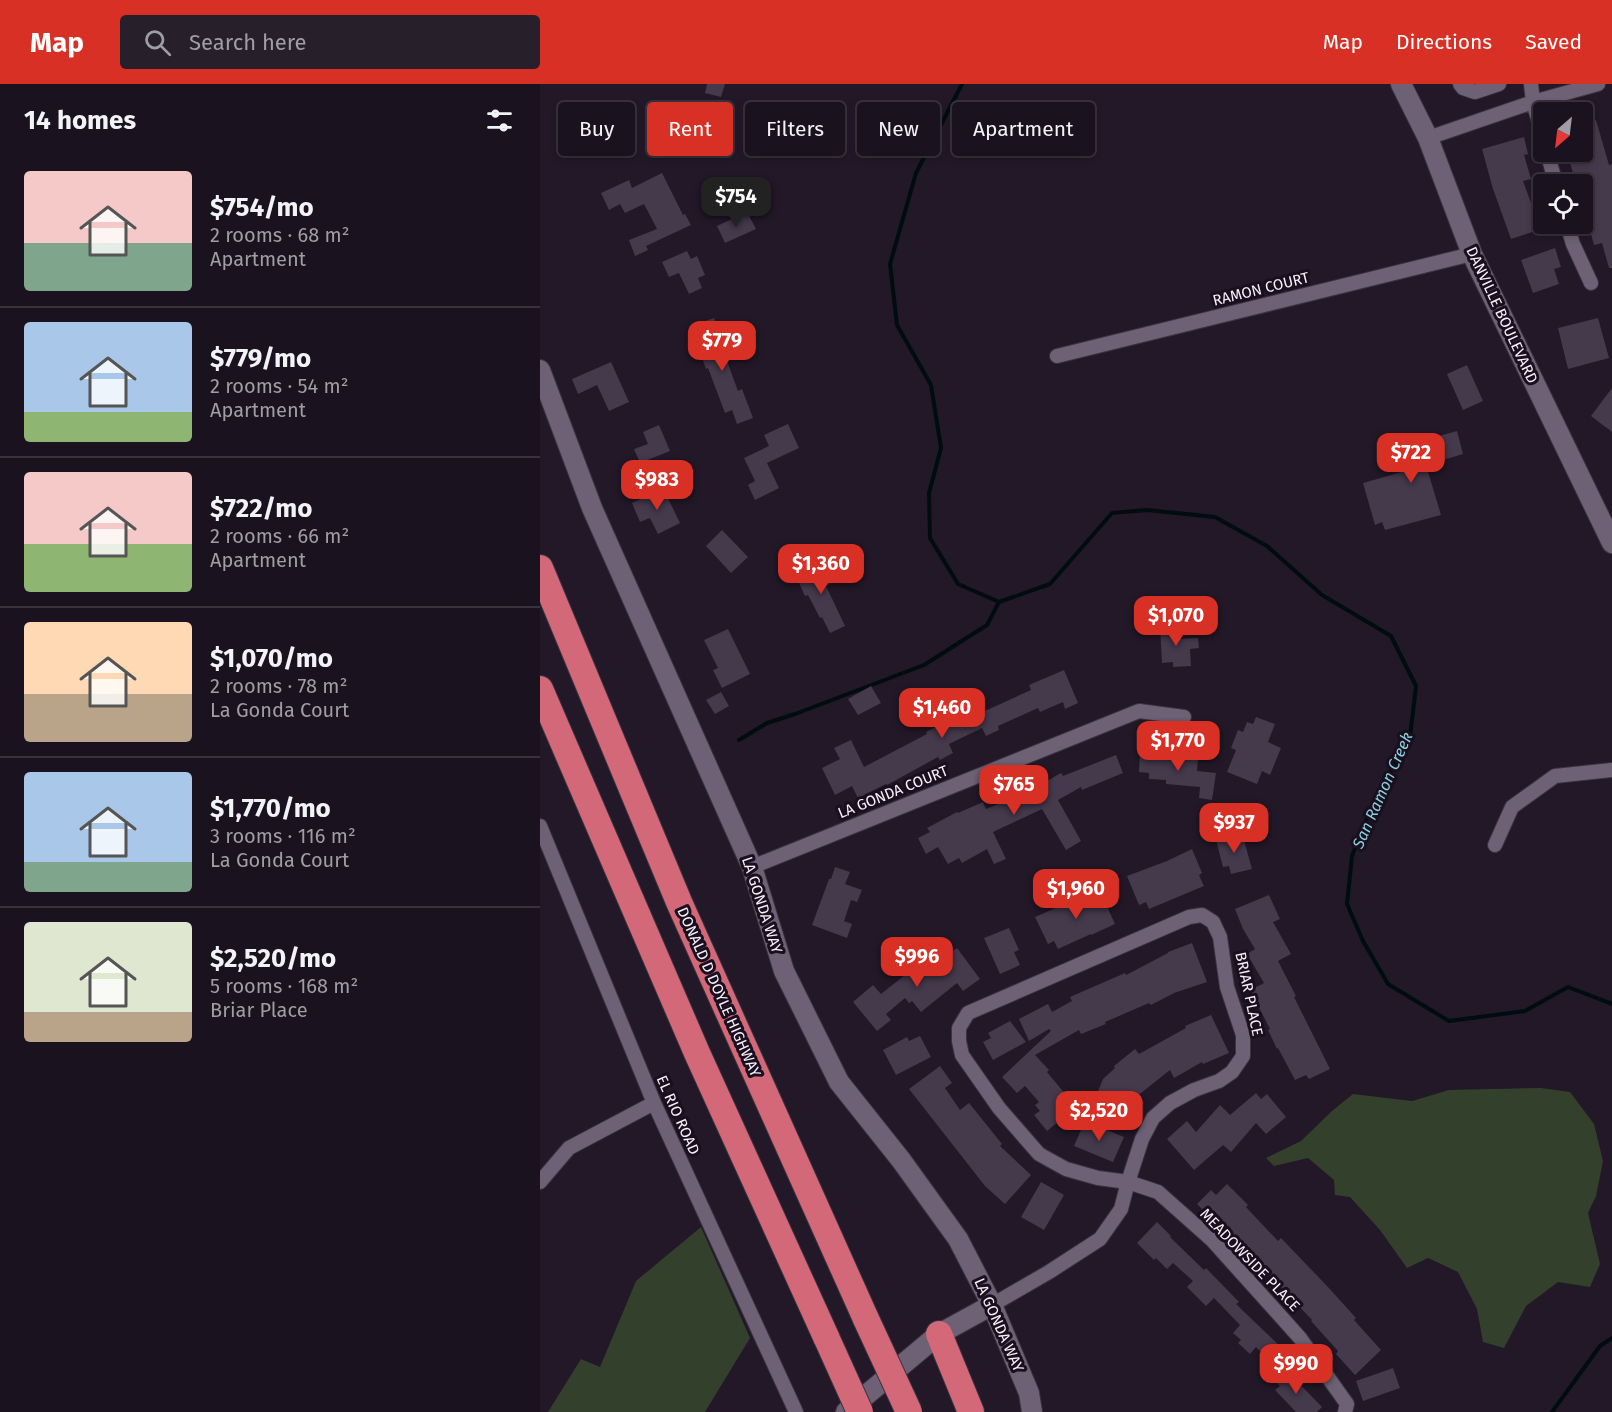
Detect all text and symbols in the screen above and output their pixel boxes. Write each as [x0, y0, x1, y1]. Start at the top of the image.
search box [120, 15, 540, 69]
text: Map [30, 26, 84, 59]
icon: search [141, 26, 174, 59]
text: Search here [189, 29, 307, 56]
text: Map [1323, 29, 1363, 55]
text: Directions [1396, 29, 1492, 55]
text: Saved [1525, 29, 1582, 55]
chip: Buy [558, 102, 635, 156]
chip: Rent [647, 102, 733, 156]
chip: Filters [745, 102, 845, 156]
chip: New [857, 102, 940, 156]
chip: Apartment [952, 102, 1095, 156]
north arrow [1533, 102, 1593, 162]
map controls [1533, 102, 1593, 234]
icon: filters [483, 104, 516, 137]
text: 14 homes [24, 105, 136, 136]
button: locate [1533, 174, 1593, 234]
pin: $754 [700, 177, 772, 228]
text: $754 [715, 184, 757, 208]
text: $754/mo [210, 192, 314, 223]
icon: home [72, 195, 144, 267]
text: 2 rooms · 68 m² [210, 223, 350, 247]
street label: DANVILLE BOULEVARD [1462, 244, 1542, 386]
text: Apartment [210, 247, 306, 271]
street label: RAMON COURT [1211, 268, 1311, 310]
pin: $779 [686, 321, 758, 372]
text: $779 [702, 328, 742, 352]
text: $779/mo [210, 343, 311, 374]
icon: home [72, 346, 144, 418]
text: 2 rooms · 54 m² [210, 374, 349, 398]
text: Apartment [210, 398, 306, 422]
pin: $722 [1375, 433, 1447, 484]
text: $722 [1391, 440, 1431, 464]
pin: $983 [621, 460, 693, 511]
text: $983 [635, 467, 679, 491]
text: $722/mo [210, 493, 312, 524]
icon: home [72, 496, 144, 568]
text: 2 rooms · 66 m² [210, 524, 349, 548]
pin: $1,360 [772, 544, 870, 595]
text: Apartment [210, 548, 306, 572]
text: $1,360 [792, 551, 850, 575]
pin: $1,070 [1127, 596, 1225, 647]
text: $1,070 [1148, 603, 1204, 627]
text: $1,070/mo [210, 643, 333, 674]
icon: home [72, 646, 144, 718]
text: 2 rooms · 78 m² [210, 674, 347, 698]
pin: $1,460 [893, 688, 991, 739]
text: $1,460 [913, 695, 971, 719]
text: La Gonda Court [210, 698, 349, 722]
pin: $1,770 [1129, 721, 1227, 772]
text: $1,770 [1151, 728, 1205, 752]
water label: San Ramon Creek [1348, 729, 1417, 852]
street label: LA GONDA COURT [835, 762, 951, 822]
pin: $765 [978, 765, 1050, 816]
text: $765 [993, 772, 1035, 796]
text: $1,770/mo [210, 793, 331, 824]
icon: home [72, 796, 144, 868]
pin: $937 [1198, 803, 1270, 854]
text: $937 [1213, 810, 1255, 834]
text: 3 rooms · 116 m² [210, 824, 356, 848]
text: La Gonda Court [210, 848, 349, 872]
street label: LA GONDA WAY [738, 854, 786, 956]
pin: $1,960 [1027, 869, 1125, 920]
text: $1,960 [1047, 876, 1105, 900]
street label: DONALD D DOYLE HIGHWAY [673, 904, 765, 1080]
pin: $996 [881, 937, 953, 988]
text: $2,520/mo [210, 943, 336, 974]
text: $996 [895, 944, 939, 968]
icon: home [72, 946, 144, 1018]
street label: BRIAR PLACE [1231, 950, 1267, 1038]
text: 5 rooms · 168 m² [210, 974, 358, 998]
text: Briar Place [210, 998, 308, 1022]
street label: EL RIO ROAD [653, 1073, 703, 1157]
pin: $2,520 [1050, 1091, 1148, 1142]
text: $2,520 [1070, 1098, 1128, 1122]
street label: MEADOWSIDE PLACE [1196, 1205, 1304, 1315]
street label: LA GONDA WAY [970, 1275, 1028, 1375]
pin: $990 [1260, 1344, 1332, 1395]
text: $990 [1274, 1351, 1318, 1375]

